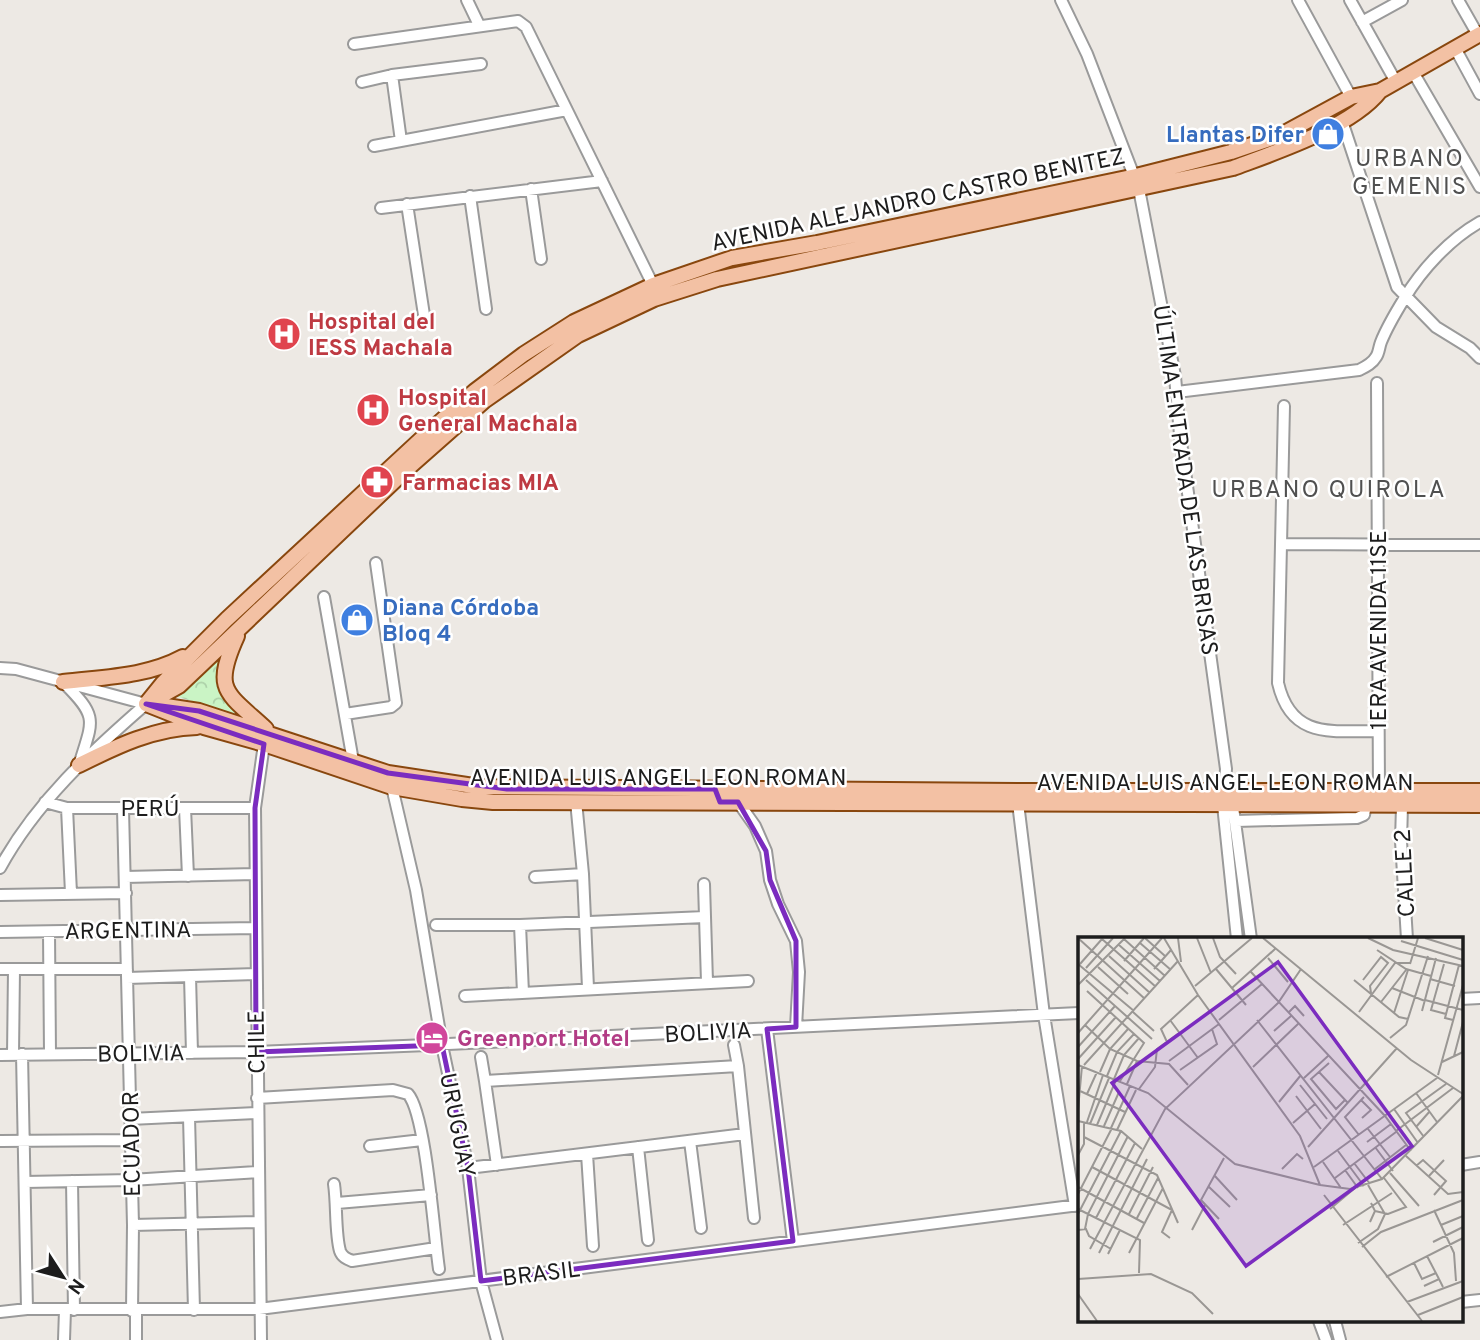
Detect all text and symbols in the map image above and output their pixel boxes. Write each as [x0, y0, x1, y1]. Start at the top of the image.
shop icon: Llantas Difer [1309, 115, 1347, 153]
place label: Llantas Difer [1166, 122, 1304, 151]
street label: AVENIDA ALEJANDRO CASTRO BENITEZ [709, 143, 1128, 260]
district label: URBANO GEMENIS [1352, 145, 1468, 203]
street label: ÚLTIMA ENTRADA DE LAS BRISAS [1145, 303, 1224, 657]
place label: Hospital del IESS Machala [308, 309, 453, 364]
hospital icon: Hospital del IESS Machala [265, 315, 303, 353]
place label: Hospital General Machala [398, 385, 578, 440]
hospital icon: Hospital General Machala [354, 391, 392, 429]
pharmacy icon: Farmacias MIA [358, 463, 396, 501]
place label: Farmacias MIA [402, 470, 559, 499]
district label: URBANO QUIROLA [1211, 476, 1447, 506]
street label: 1ERA AVENIDA 11SE [1366, 530, 1395, 730]
place label: Diana Córdoba Bloq 4 [382, 595, 539, 650]
shop icon: Diana Córdoba Bloq 4 [338, 601, 376, 639]
street label: AVENIDA LUIS ANGEL LEON ROMAN [469, 765, 847, 794]
street label: AVENIDA LUIS ANGEL LEON ROMAN [1036, 770, 1414, 799]
street label: PERÚ [120, 794, 180, 825]
street label: CALLE 2 [1390, 828, 1423, 918]
street label: ARGENTINA [64, 917, 192, 948]
inset map [1078, 937, 1462, 1322]
street label: CHILE [243, 1010, 274, 1074]
street label: BOLIVIA [664, 1018, 753, 1051]
hotel icon: Greenport Hotel [413, 1019, 451, 1057]
place label: Greenport Hotel [457, 1026, 630, 1055]
street label: BOLIVIA [97, 1040, 185, 1071]
street label: URUGUAY [431, 1071, 480, 1180]
street label: ECUADOR [118, 1091, 149, 1197]
north arrow [28, 1242, 98, 1312]
street label: BRASIL [501, 1256, 582, 1295]
text: N [61, 1273, 89, 1298]

